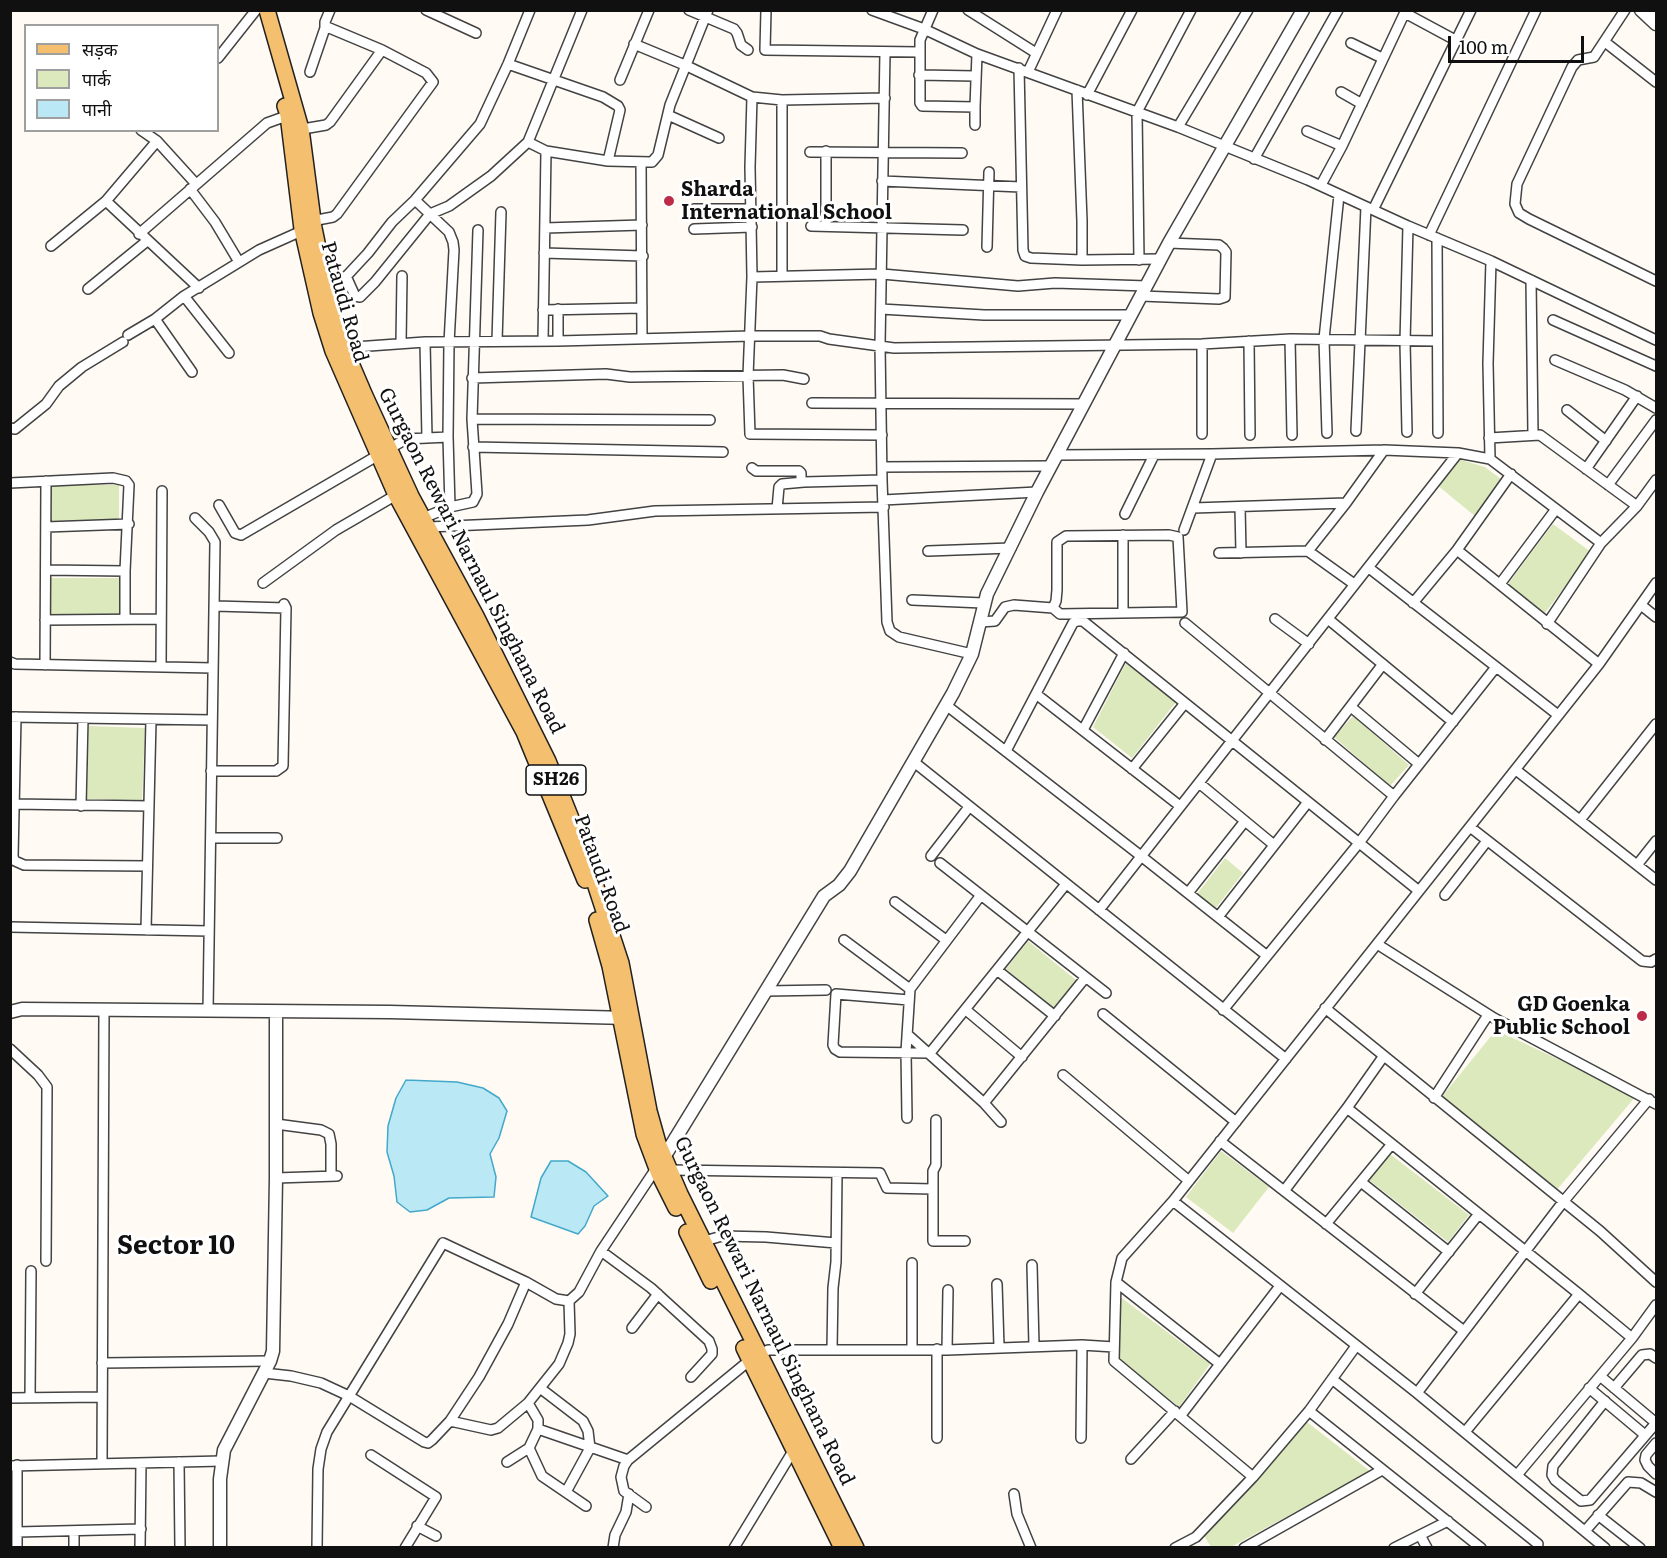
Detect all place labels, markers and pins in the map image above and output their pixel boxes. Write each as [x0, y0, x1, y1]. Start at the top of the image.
place label: Sharda International School [681, 178, 892, 225]
marker: Sharda International School [662, 194, 676, 208]
place label: GD Goenka Public School [1493, 993, 1630, 1040]
marker: GD Goenka Public School [1635, 1009, 1649, 1023]

